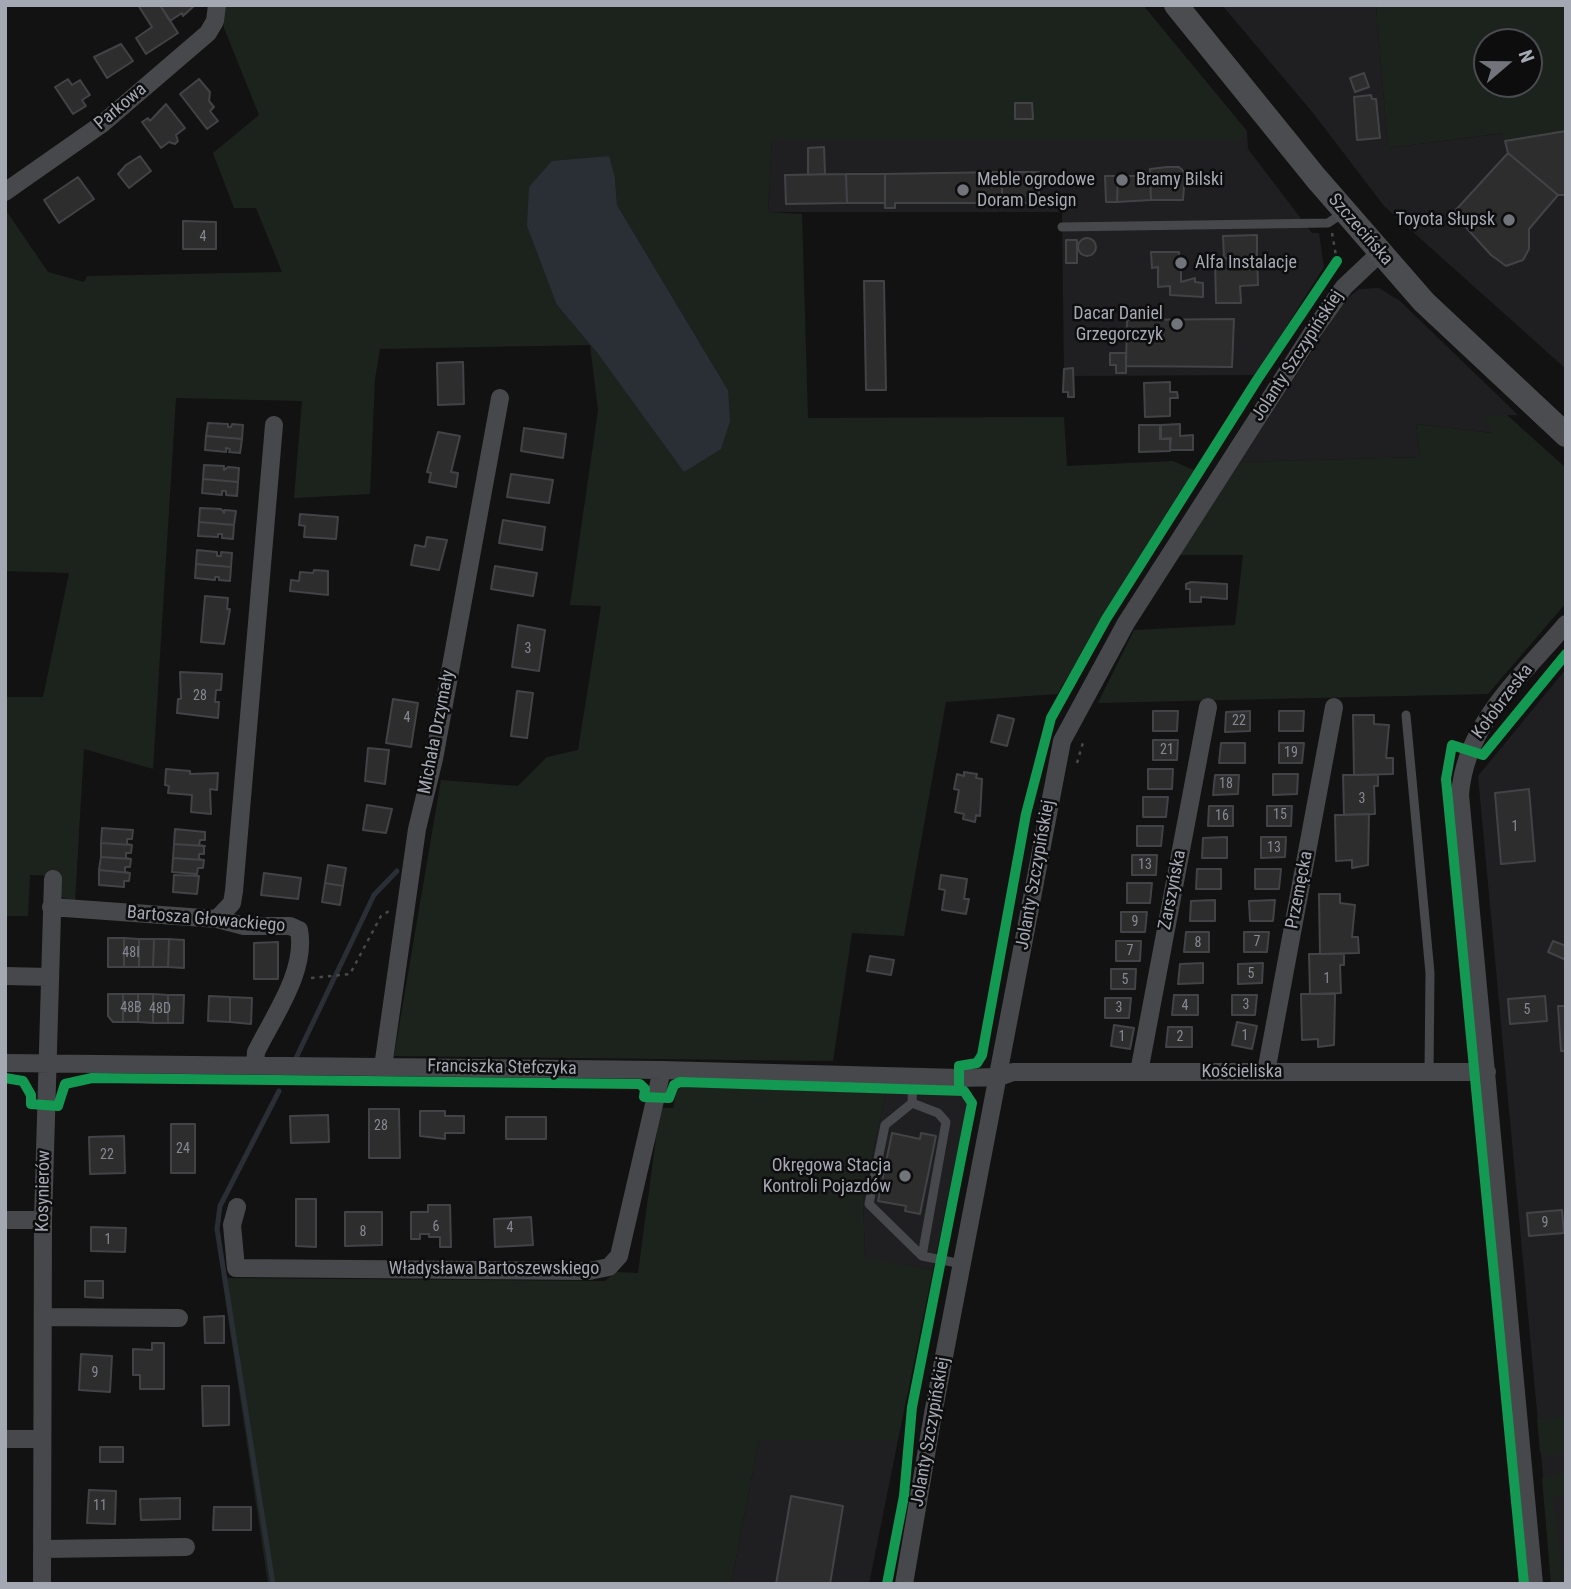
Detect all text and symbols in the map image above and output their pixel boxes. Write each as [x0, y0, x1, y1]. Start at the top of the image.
north arrow [1473, 28, 1543, 98]
text: N [1514, 47, 1539, 66]
street label: Parkowa [91, 79, 151, 135]
place label: Meble ogrodowe Doram Design [977, 169, 1095, 212]
place label: Bramy Bilski [1136, 169, 1223, 191]
marker: Bramy Bilski [1114, 172, 1130, 188]
marker: Meble ogrodowe Doram Design [955, 182, 971, 198]
street label: Szczecińska [1323, 190, 1397, 270]
place label: Toyota Słupsk [1395, 209, 1495, 231]
marker: Toyota Słupsk [1501, 212, 1517, 228]
house number: 4 [200, 229, 206, 245]
place label: Alfa Instalacje [1195, 252, 1297, 274]
marker: Alfa Instalacje [1173, 255, 1189, 271]
street label: Jolanty Szczypińskiej [1248, 287, 1348, 425]
place label: Dacar Daniel Grzegorczyk [1073, 303, 1163, 346]
marker: Dacar Daniel Grzegorczyk [1169, 316, 1185, 332]
house number: 3 [525, 641, 531, 657]
street label: Kołobrzeska [1468, 660, 1538, 744]
street label: Michała Drzymały [414, 668, 460, 796]
house number: 28 [193, 688, 207, 704]
house number: 4 [404, 710, 410, 726]
house number: 22 [1232, 713, 1246, 729]
house number: 21 [1160, 742, 1174, 758]
house number: 19 [1284, 745, 1298, 761]
house number: 18 [1219, 776, 1233, 792]
house number: 3 [1359, 791, 1365, 807]
street label: Jolanty Szczypińskiej [1012, 798, 1060, 952]
house number: 15 [1273, 807, 1287, 823]
house number: 16 [1215, 808, 1229, 824]
house number: 1 [1512, 819, 1518, 835]
house number: 13 [1267, 840, 1281, 856]
street label: Zarszyńska [1155, 848, 1191, 932]
street label: Przemęcka [1282, 849, 1318, 931]
house number: 13 [1138, 857, 1152, 873]
street label: Bartosza Głowackiego [126, 902, 286, 938]
house number: 9 [1132, 914, 1138, 930]
house number: 7 [1254, 934, 1260, 950]
house number: 8 [1195, 935, 1201, 951]
house number: 7 [1127, 943, 1133, 959]
house number: 48I [122, 945, 140, 961]
house number: 5 [1248, 966, 1254, 982]
house number: 1 [1324, 971, 1330, 987]
house number: 5 [1122, 972, 1128, 988]
house number: 3 [1243, 997, 1249, 1013]
house number: 4 [1182, 998, 1188, 1014]
house number: 48B [120, 1000, 142, 1016]
house number: 3 [1116, 1000, 1122, 1016]
house number: 48D [149, 1001, 171, 1017]
house number: 5 [1524, 1002, 1530, 1018]
house number: 1 [1242, 1028, 1248, 1044]
house number: 1 [1119, 1029, 1125, 1045]
house number: 2 [1177, 1029, 1183, 1045]
street label: Franciszka Stefczyka [427, 1056, 577, 1080]
street label: Kościeliska [1202, 1061, 1282, 1083]
house number: 28 [374, 1118, 388, 1134]
house number: 24 [176, 1141, 190, 1157]
house number: 22 [100, 1147, 114, 1163]
street label: Kosynierów [32, 1150, 56, 1232]
place label: Okręgowa Stacja Kontroli Pojazdów [763, 1155, 891, 1198]
marker: Okręgowa Stacja Kontroli Pojazdów [897, 1168, 913, 1184]
house number: 9 [1542, 1215, 1548, 1231]
house number: 6 [433, 1219, 439, 1235]
house number: 4 [507, 1220, 513, 1236]
house number: 8 [360, 1224, 366, 1240]
house number: 1 [105, 1232, 111, 1248]
street label: Władysława Bartoszewskiego [389, 1258, 599, 1280]
street label: Jolanty Szczypińskiej [907, 1355, 955, 1509]
house number: 9 [92, 1365, 98, 1381]
house number: 11 [93, 1498, 107, 1514]

